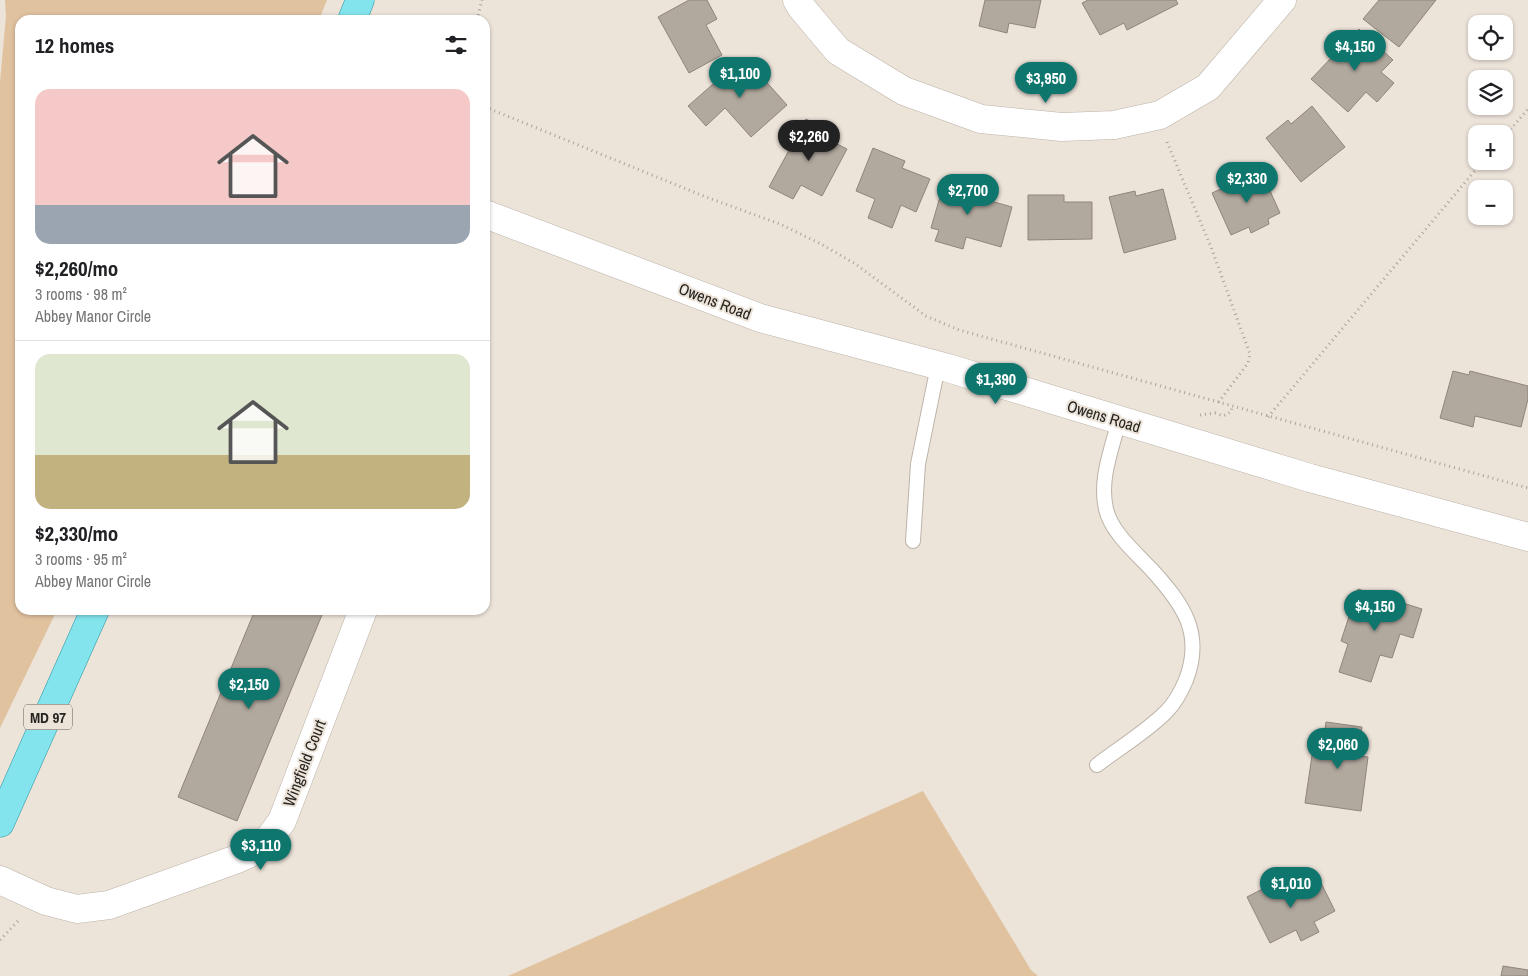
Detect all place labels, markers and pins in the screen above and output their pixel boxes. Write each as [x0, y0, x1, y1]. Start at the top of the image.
pin: $4,150 [1314, 30, 1396, 72]
pin: $1,100 [699, 56, 781, 99]
pin: $3,950 [1005, 62, 1087, 104]
pin: $2,260 [768, 120, 850, 162]
pin: $2,330 [1206, 162, 1288, 204]
pin: $2,700 [927, 174, 1009, 216]
pin: $1,390 [955, 362, 1037, 405]
pin: $4,150 [1334, 590, 1416, 632]
pin: $2,150 [208, 668, 290, 710]
pin: $2,060 [1297, 728, 1379, 770]
pin: $3,110 [220, 828, 302, 871]
pin: $1,010 [1250, 866, 1332, 909]

